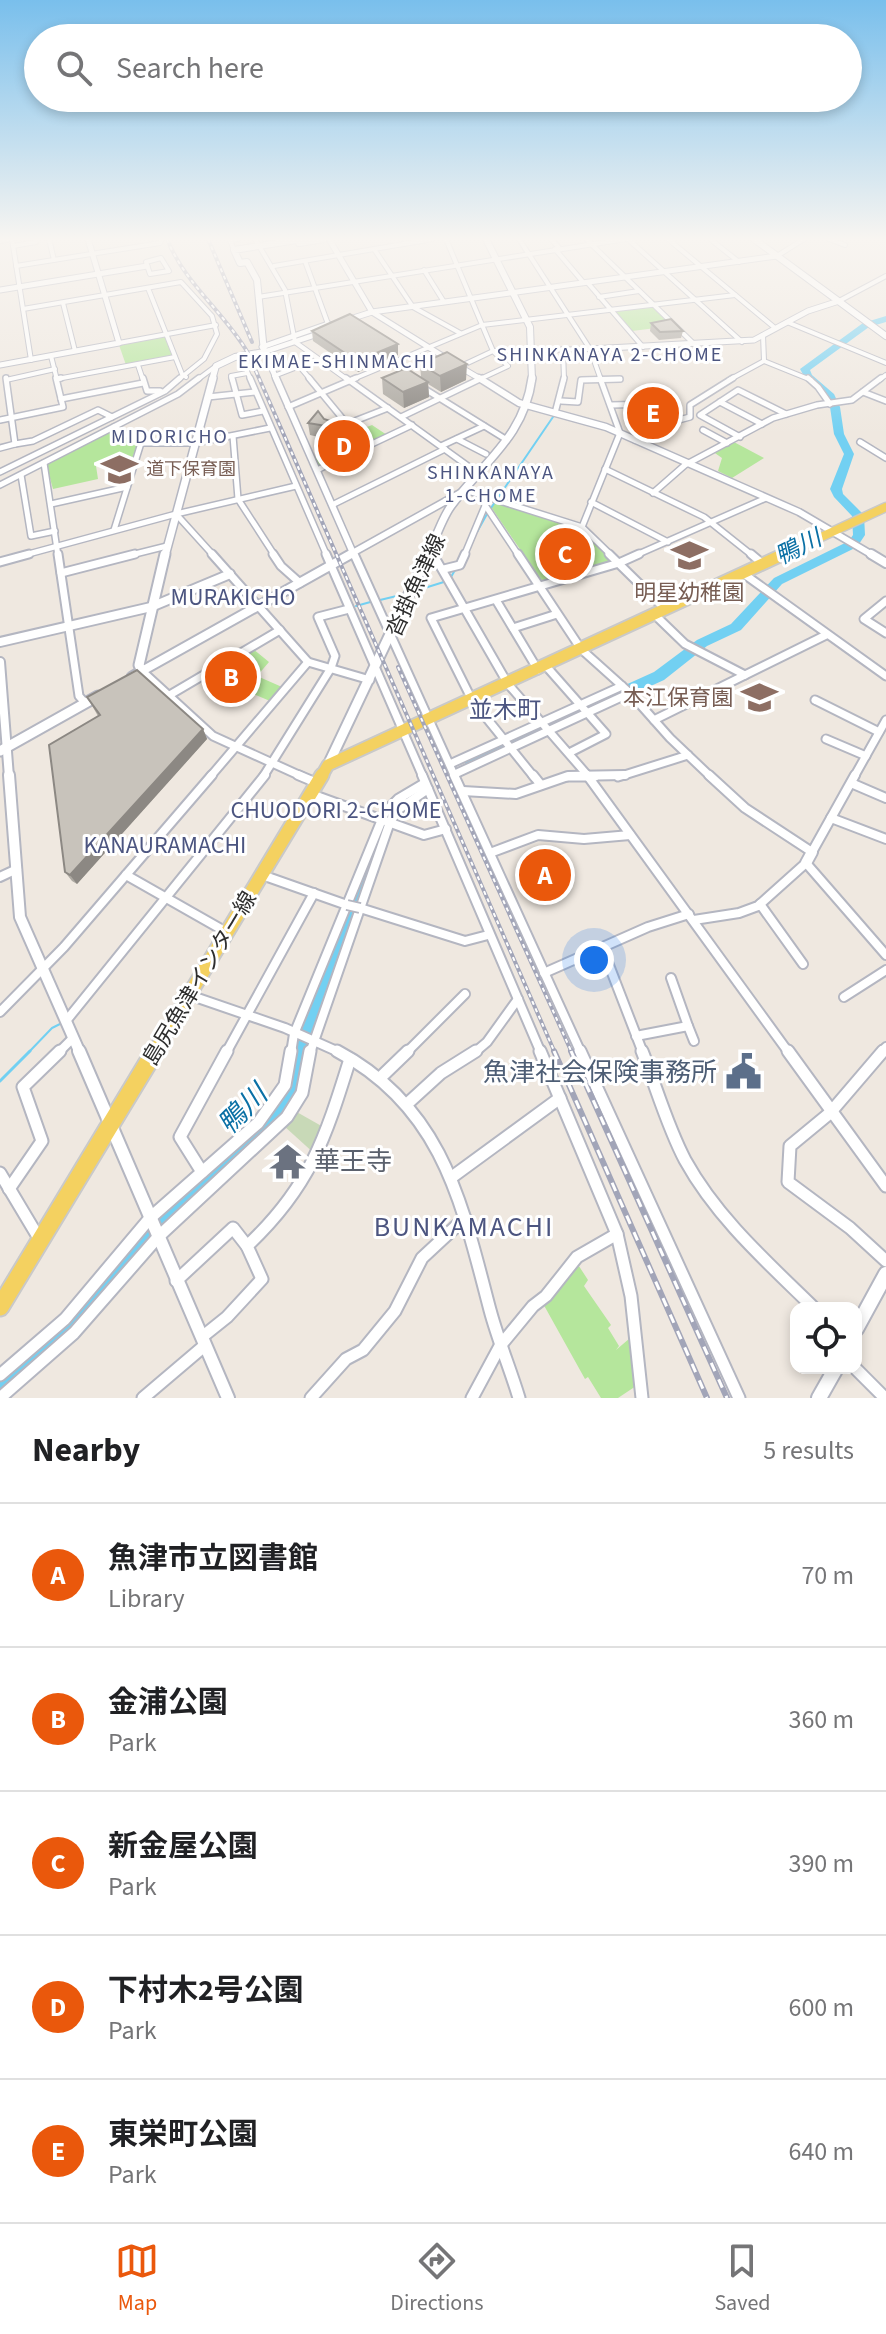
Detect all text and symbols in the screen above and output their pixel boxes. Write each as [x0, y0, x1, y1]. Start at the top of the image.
search box [24, 24, 862, 112]
icon: search [52, 46, 96, 90]
text: Search here [116, 47, 264, 90]
district label: SHINKANAYA 2-CHOME [497, 341, 723, 369]
district label: EKIMAE-SHINMACHI [238, 348, 436, 376]
pin: E [627, 383, 679, 443]
pin: D [318, 416, 370, 476]
district label: MIDORICHO [111, 423, 229, 451]
school or university icon: 道下保育園 [101, 450, 139, 488]
place label: 道下保育園 [146, 457, 236, 482]
district label: SHINKANAYA 1-CHOME [427, 459, 555, 510]
water label: 鴨川 [769, 520, 830, 574]
pin: C [539, 524, 591, 584]
street label: 沓掛魚津線 [378, 529, 454, 642]
school or university icon: 明星幼稚園 [670, 537, 708, 575]
place label: 明星幼稚園 [634, 577, 744, 609]
district label: MURAKICHO [170, 580, 296, 615]
pin: B [205, 647, 257, 707]
school or university icon: 本江保育園 [740, 678, 778, 716]
place label: 本江保育園 [623, 682, 733, 714]
district label: 並木町 [469, 693, 541, 728]
district label: CHUODORI 2-CHOME [230, 793, 442, 828]
district label: KANAURAMACHI [84, 828, 246, 863]
pin: A [519, 845, 571, 905]
street label: 島尻魚津インター線 [135, 885, 265, 1072]
your location [574, 940, 614, 980]
public building icon: 魚津社会保険事務所 [724, 1053, 762, 1091]
place label: 魚津社会保険事務所 [483, 1054, 717, 1091]
water label: 鴨川 [209, 1074, 279, 1144]
temple icon: 華王寺 [269, 1142, 307, 1180]
place label: 華王寺 [314, 1143, 392, 1180]
district label: BUNKAMACHI [374, 1207, 554, 1247]
map controls [790, 1302, 862, 1374]
button: locate [790, 1302, 862, 1374]
text: Nearby [32, 1426, 140, 1475]
text: 5 results [763, 1432, 854, 1469]
text: 魚津市立図書館 [108, 1537, 318, 1580]
text: A [51, 1557, 65, 1594]
text: 70 m [801, 1557, 854, 1594]
text: Library [108, 1580, 185, 1617]
text: 金浦公園 [108, 1681, 228, 1724]
text: B [50, 1701, 66, 1738]
text: 360 m [788, 1701, 854, 1738]
text: Park [108, 1724, 157, 1761]
text: 新金屋公園 [108, 1825, 258, 1868]
text: C [50, 1845, 66, 1882]
text: 390 m [788, 1845, 854, 1882]
text: Park [108, 1868, 157, 1905]
text: 下村木2号公園 [108, 1969, 304, 2012]
text: D [50, 1989, 66, 2026]
text: 600 m [788, 1989, 854, 2026]
text: Park [108, 2012, 157, 2049]
text: 東栄町公園 [108, 2113, 258, 2156]
text: E [51, 2133, 65, 2170]
text: 640 m [788, 2133, 854, 2170]
text: Park [108, 2156, 157, 2193]
tab: Map [115, 2239, 159, 2319]
tab: Directions [390, 2239, 483, 2319]
tab: Saved [714, 2239, 771, 2319]

